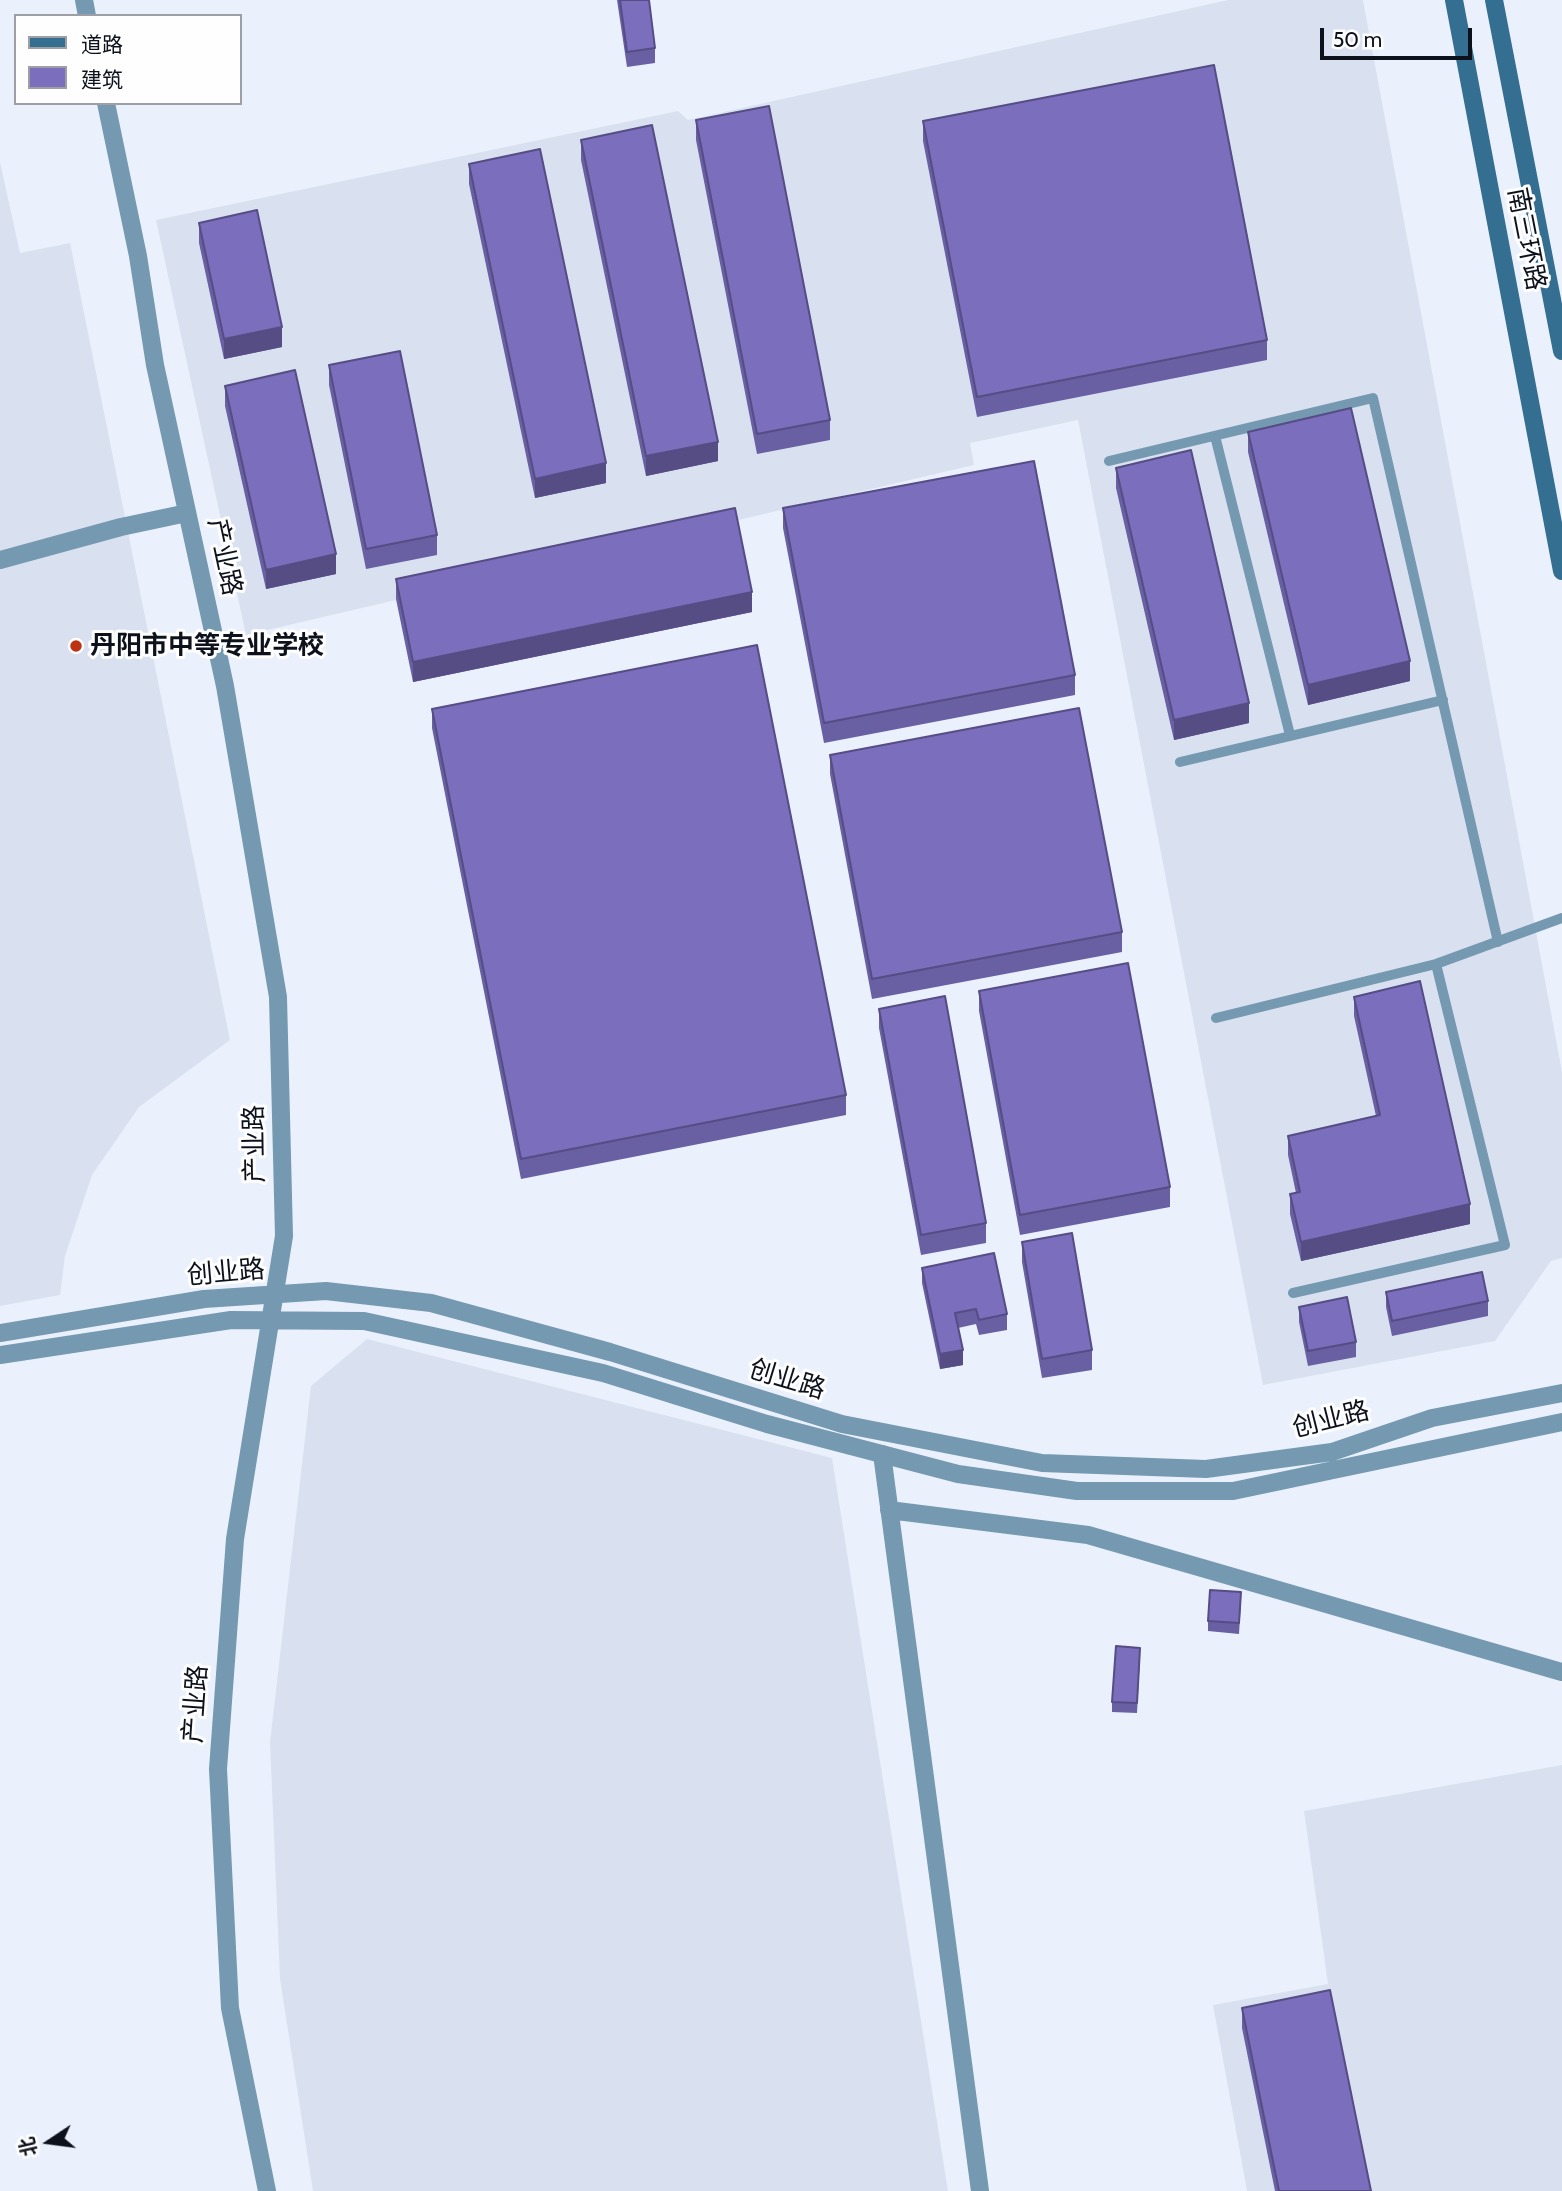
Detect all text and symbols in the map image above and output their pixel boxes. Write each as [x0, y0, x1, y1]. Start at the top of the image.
legend [14, 14, 242, 105]
scale bar [1324, 14, 1476, 58]
text: 50 m [1333, 27, 1382, 52]
text: 道路 [81, 32, 123, 57]
text: 建筑 [81, 67, 123, 92]
street label: 南三环路 [1501, 185, 1551, 293]
street label: 产业路 [201, 516, 247, 598]
place label: 丹阳市中等专业学校 [90, 630, 324, 662]
marker: 丹阳市中等专业学校 [68, 638, 84, 654]
street label: 产业路 [239, 1105, 271, 1183]
street label: 创业路 [186, 1254, 266, 1292]
street label: 创业路 [745, 1354, 829, 1406]
street label: 创业路 [1289, 1395, 1373, 1445]
street label: 产业路 [178, 1664, 214, 1744]
north arrow [14, 2107, 84, 2177]
text: 北 [15, 2135, 41, 2159]

